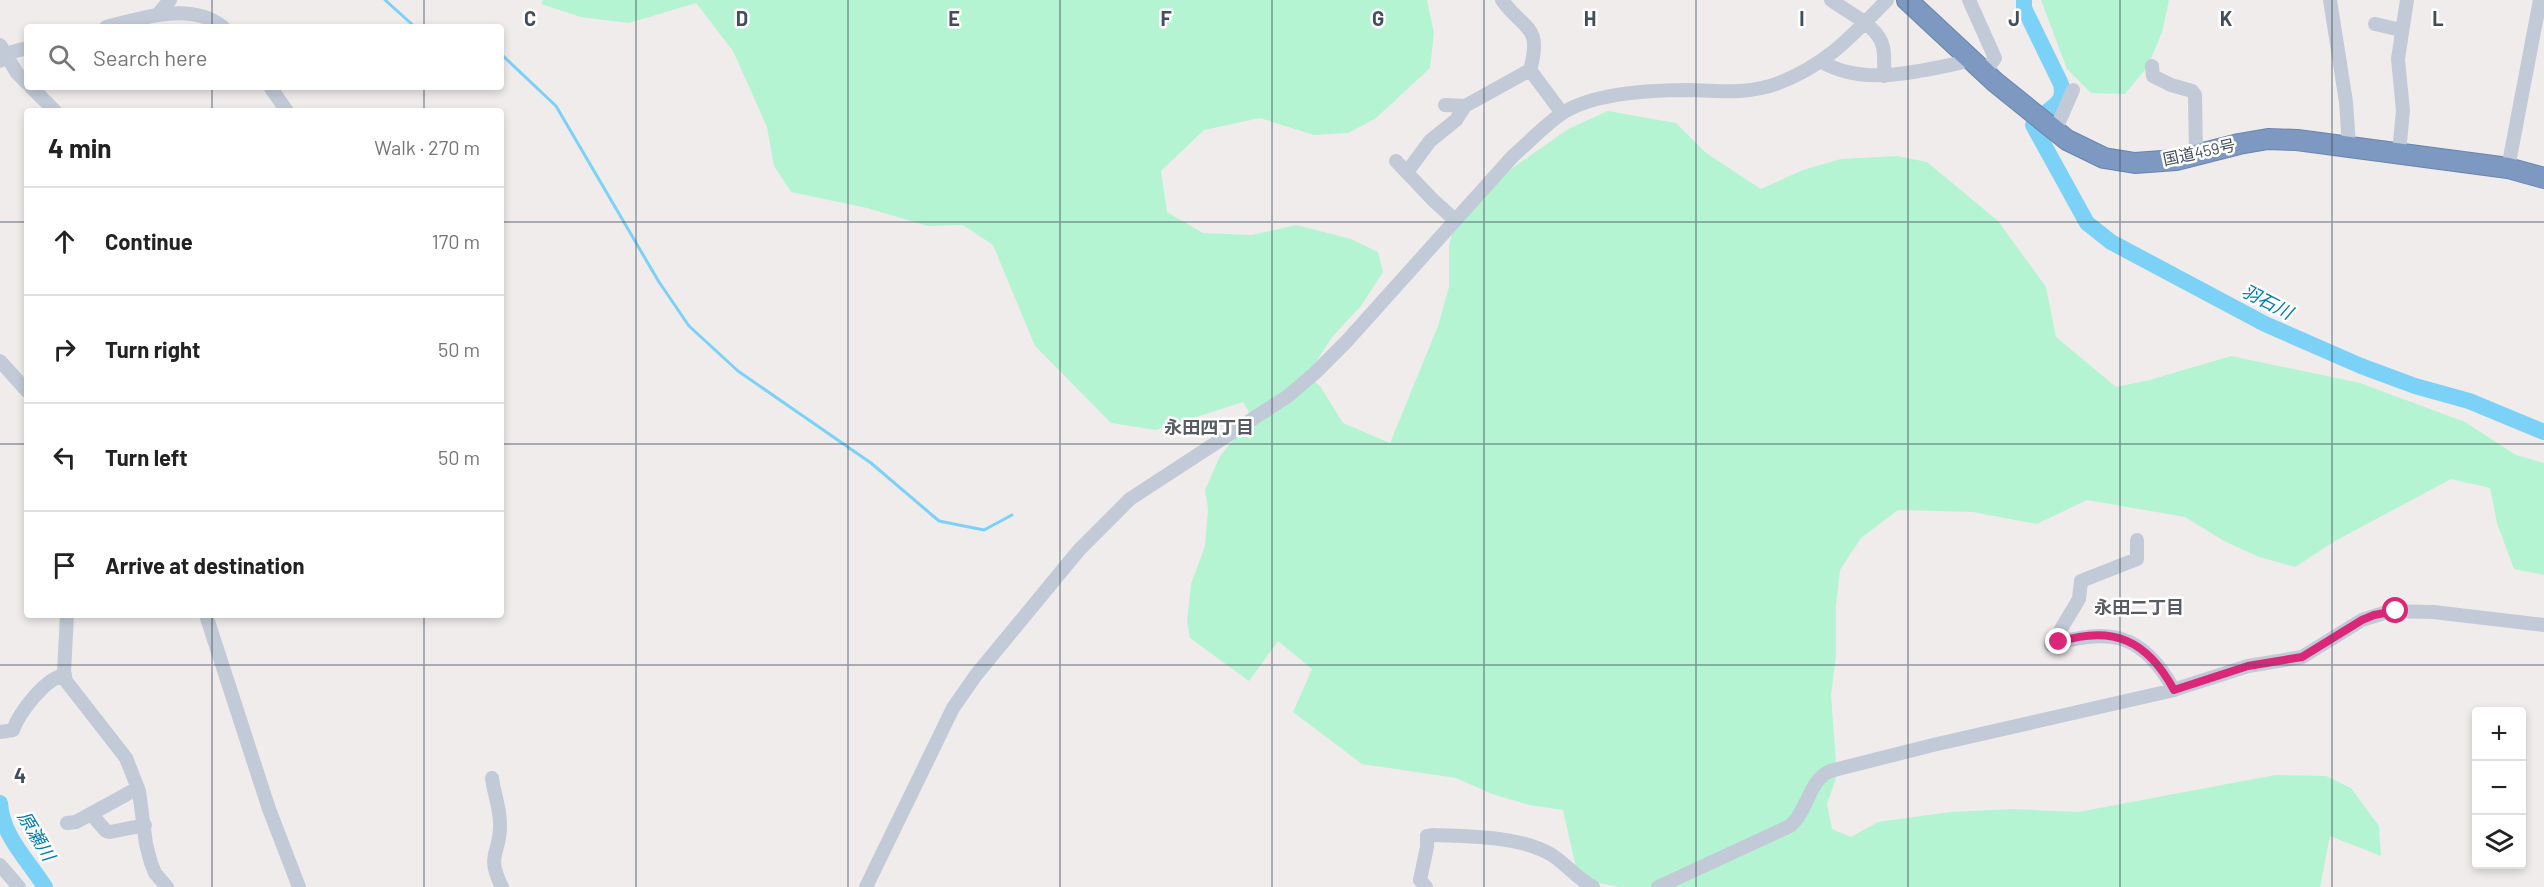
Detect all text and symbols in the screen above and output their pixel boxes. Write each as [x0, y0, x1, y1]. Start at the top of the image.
text: C [524, 6, 536, 30]
text: D [736, 6, 748, 30]
text: E [948, 6, 960, 30]
text: F [1160, 6, 1172, 30]
text: G [1372, 6, 1384, 30]
text: H [1584, 6, 1596, 30]
text: I [1799, 6, 1805, 30]
text: J [2008, 6, 2020, 30]
text: K [2220, 6, 2233, 30]
text: L [2432, 6, 2444, 30]
search box [24, 24, 504, 90]
icon: search [45, 41, 78, 74]
text: Search here [93, 44, 207, 70]
text: 4 min [48, 132, 112, 163]
text: Walk · 270 m [374, 135, 480, 159]
street label: 国道459号 [2161, 135, 2237, 168]
icon: ahead [48, 225, 81, 258]
text: Continue [105, 228, 193, 254]
text: 170 m [432, 229, 480, 253]
water label: 羽石川 [2238, 279, 2298, 324]
icon: right [48, 333, 81, 366]
text: Turn right [105, 336, 200, 362]
text: 50 m [438, 337, 480, 361]
district label: 永田四丁目 [1164, 416, 1254, 438]
icon: left [48, 441, 81, 474]
text: Turn left [105, 444, 188, 470]
text: 50 m [438, 445, 480, 469]
icon: arrive [48, 549, 81, 582]
text: Arrive at destination [105, 552, 304, 578]
district label: 永田二丁目 [2094, 596, 2184, 618]
route start [2382, 597, 2408, 623]
route end [2045, 628, 2071, 654]
map controls [2472, 707, 2526, 869]
button: + [2472, 707, 2526, 761]
button: − [2472, 761, 2526, 815]
text: 4 [14, 763, 26, 787]
water label: 原瀬川 [14, 807, 61, 866]
button: layers [2472, 815, 2526, 869]

